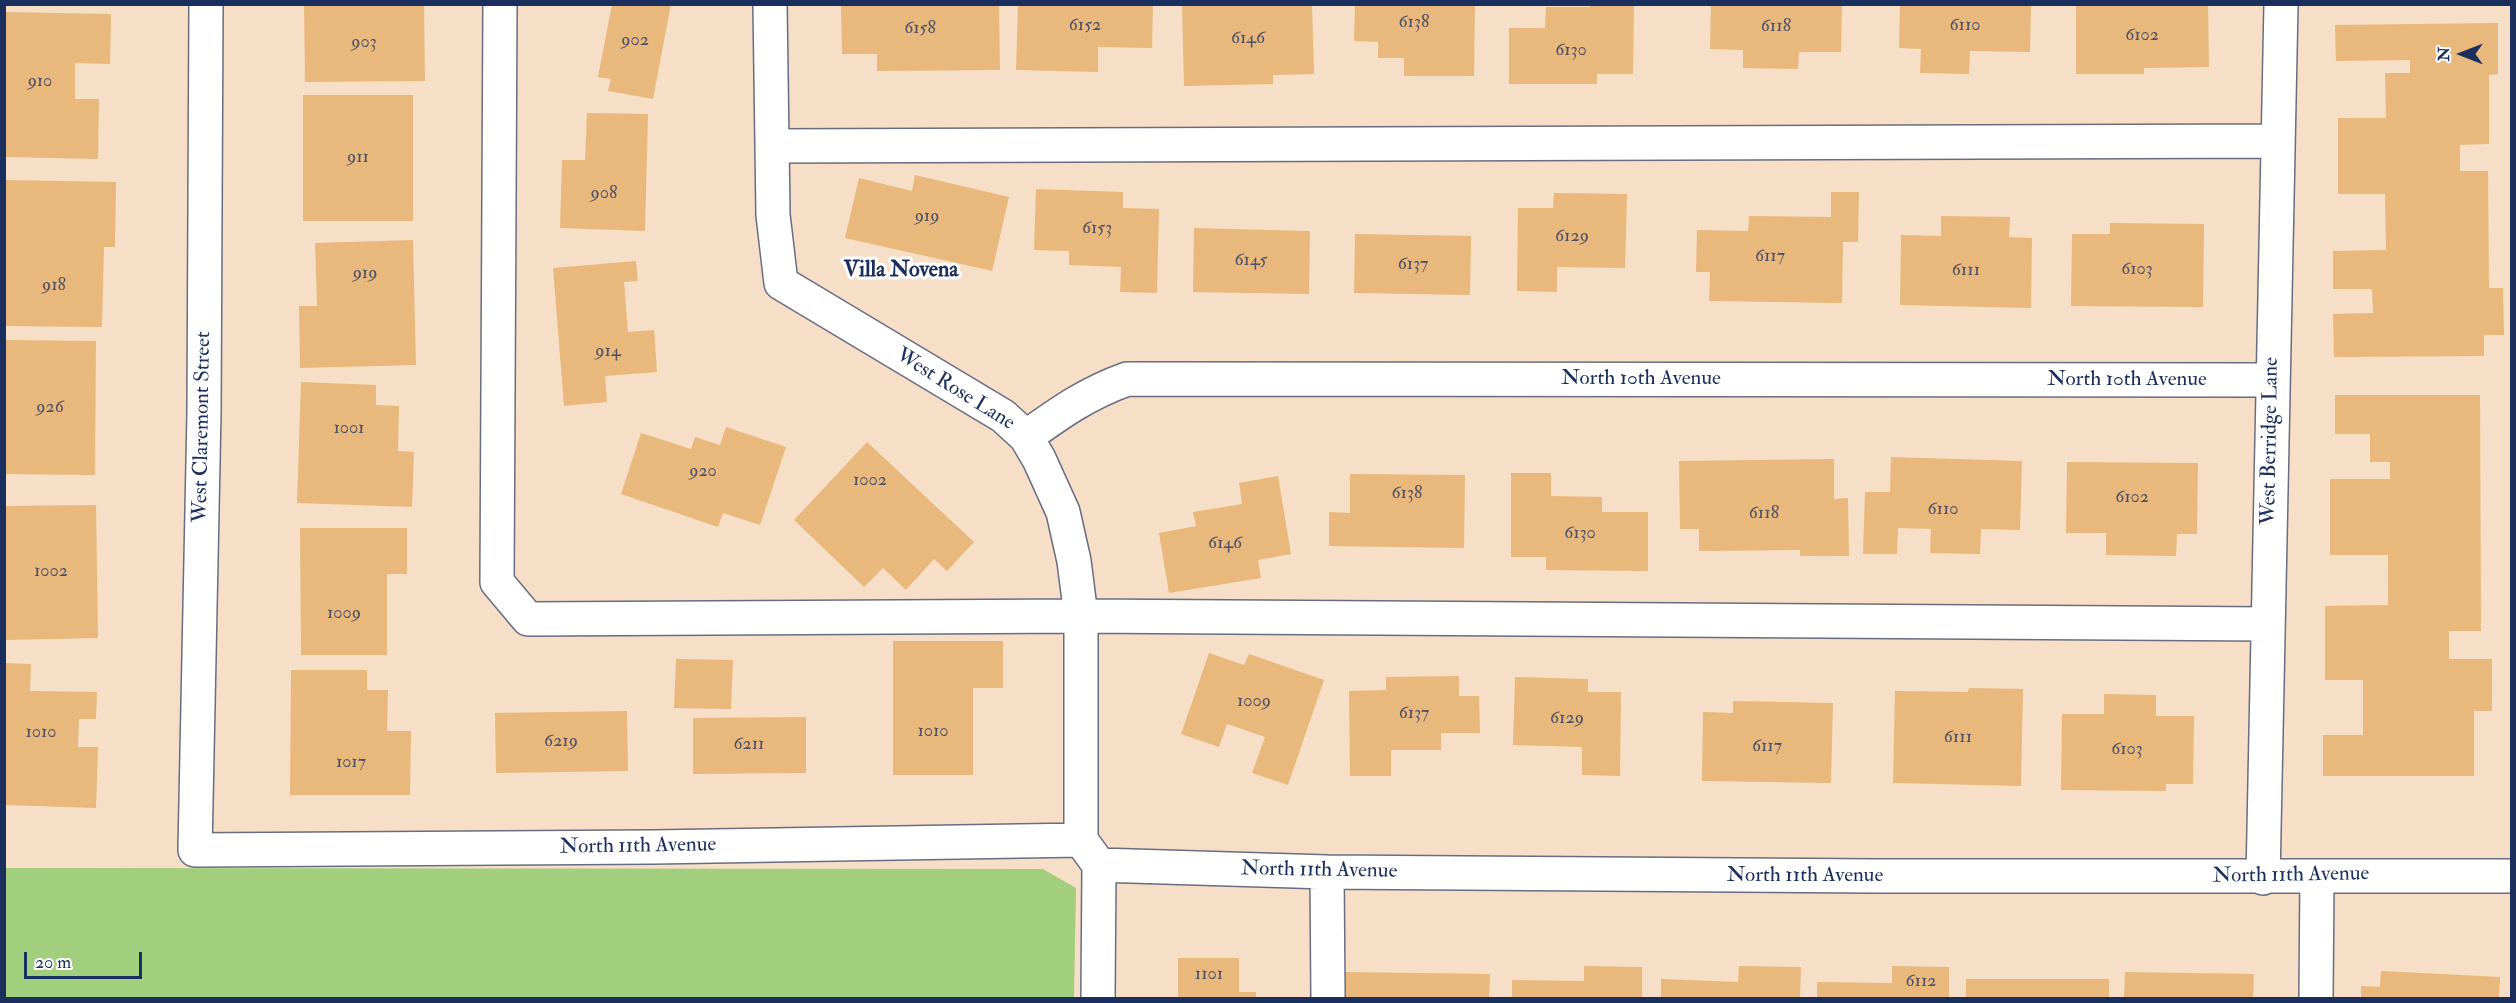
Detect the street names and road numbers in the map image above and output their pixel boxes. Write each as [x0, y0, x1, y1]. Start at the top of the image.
street label: West Claremont Street [189, 331, 217, 523]
street label: West Rose Lane [891, 343, 1019, 437]
street label: West Berridge Lane [2257, 357, 2285, 525]
street label: North 10th Avenue [1561, 366, 1721, 392]
street label: North 10th Avenue [2047, 367, 2207, 393]
street label: North 11th Avenue [560, 833, 716, 861]
street label: North 11th Avenue [1241, 857, 1397, 885]
street label: North 11th Avenue [2213, 862, 2369, 890]
street label: North 11th Avenue [1727, 863, 1883, 889]

